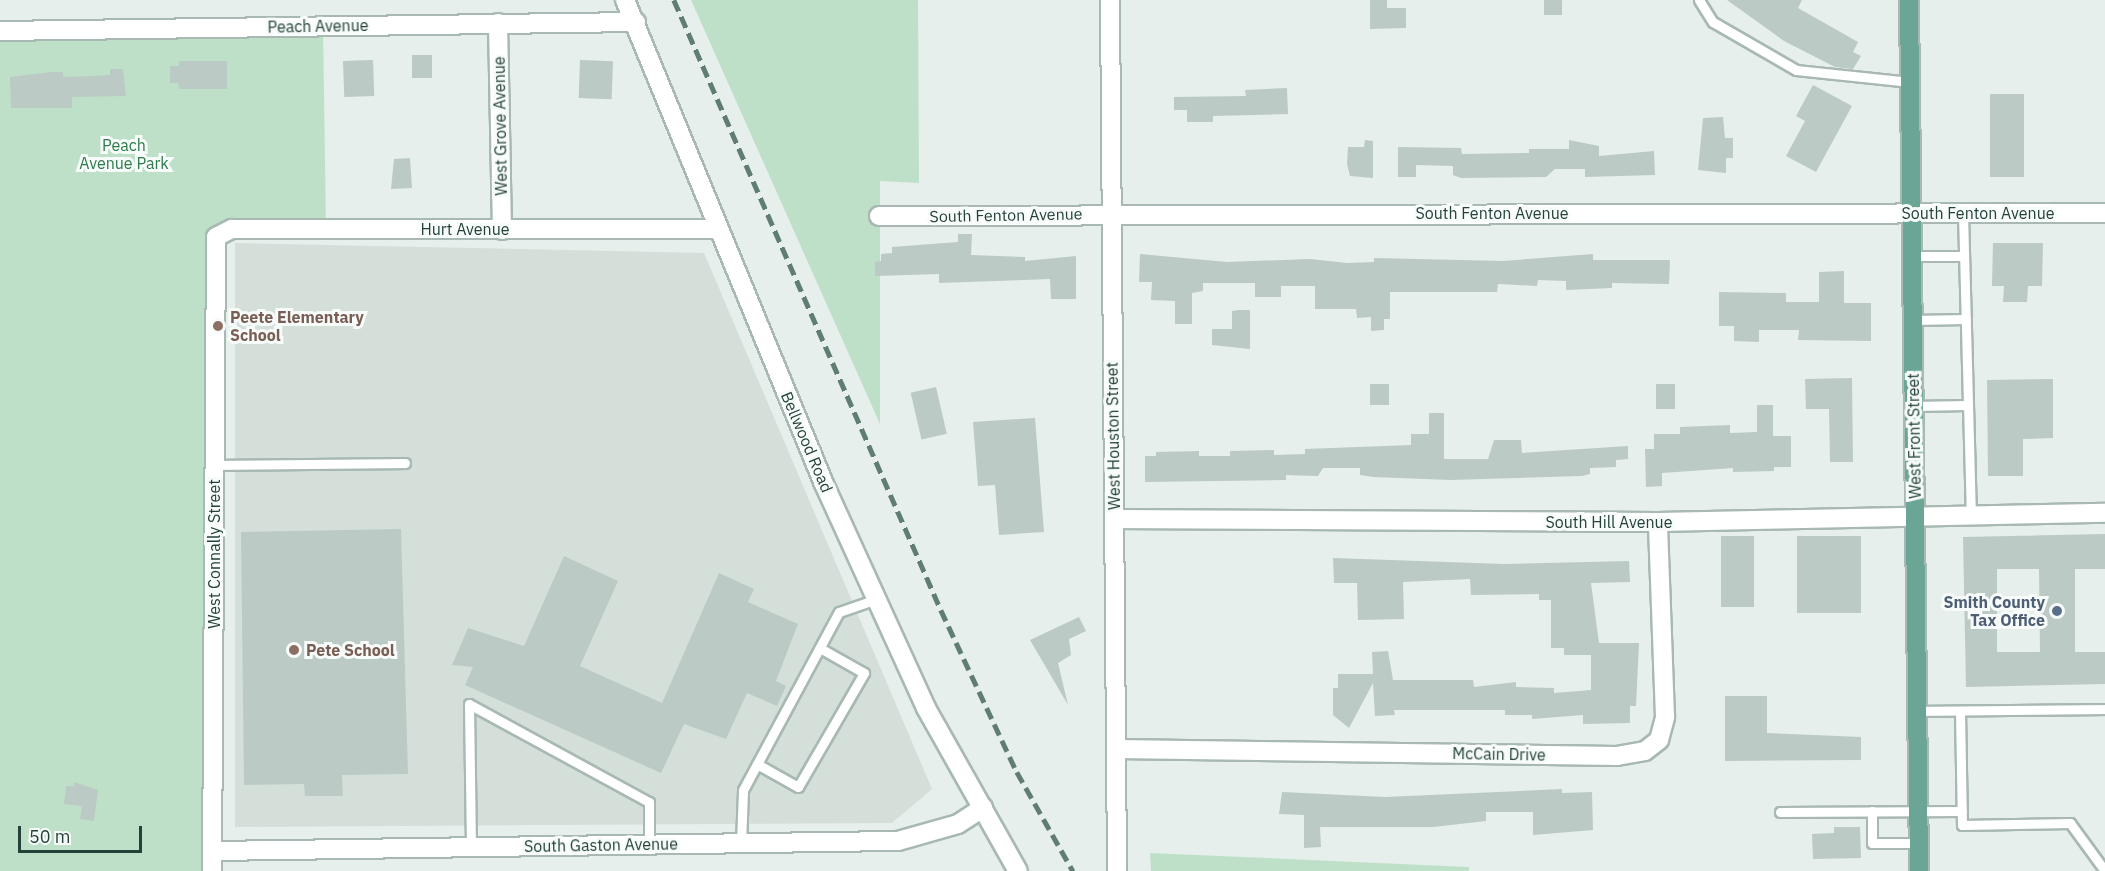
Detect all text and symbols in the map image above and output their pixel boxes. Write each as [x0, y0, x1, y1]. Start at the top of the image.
street label: Peach Avenue [267, 16, 369, 36]
street label: West Grove Avenue [489, 56, 511, 196]
park label: Peach Avenue Park [79, 135, 169, 173]
street label: South Fenton Avenue [1415, 203, 1569, 223]
street label: South Fenton Avenue [1901, 203, 2055, 223]
street label: South Fenton Avenue [929, 204, 1083, 226]
street label: Hurt Avenue [420, 219, 510, 239]
place label: Peete Elementary School [230, 307, 364, 345]
marker: Peete Elementary School [211, 319, 225, 333]
street label: West Houston Street [1102, 362, 1124, 510]
street label: West Front Street [1903, 373, 1925, 499]
street label: Bellwood Road [777, 389, 837, 495]
street label: West Connally Street [204, 479, 224, 629]
street label: South Hill Avenue [1546, 512, 1672, 532]
place label: Smith County Tax Office [1944, 592, 2045, 630]
marker: Smith County Tax Office [2050, 604, 2064, 618]
place label: Pete School [306, 640, 395, 660]
marker: Pete School [287, 643, 301, 657]
street label: McCain Drive [1452, 744, 1546, 764]
scale bar [21, 814, 146, 852]
text: 50 m [29, 825, 71, 848]
street label: South Gaston Avenue [524, 834, 678, 856]

